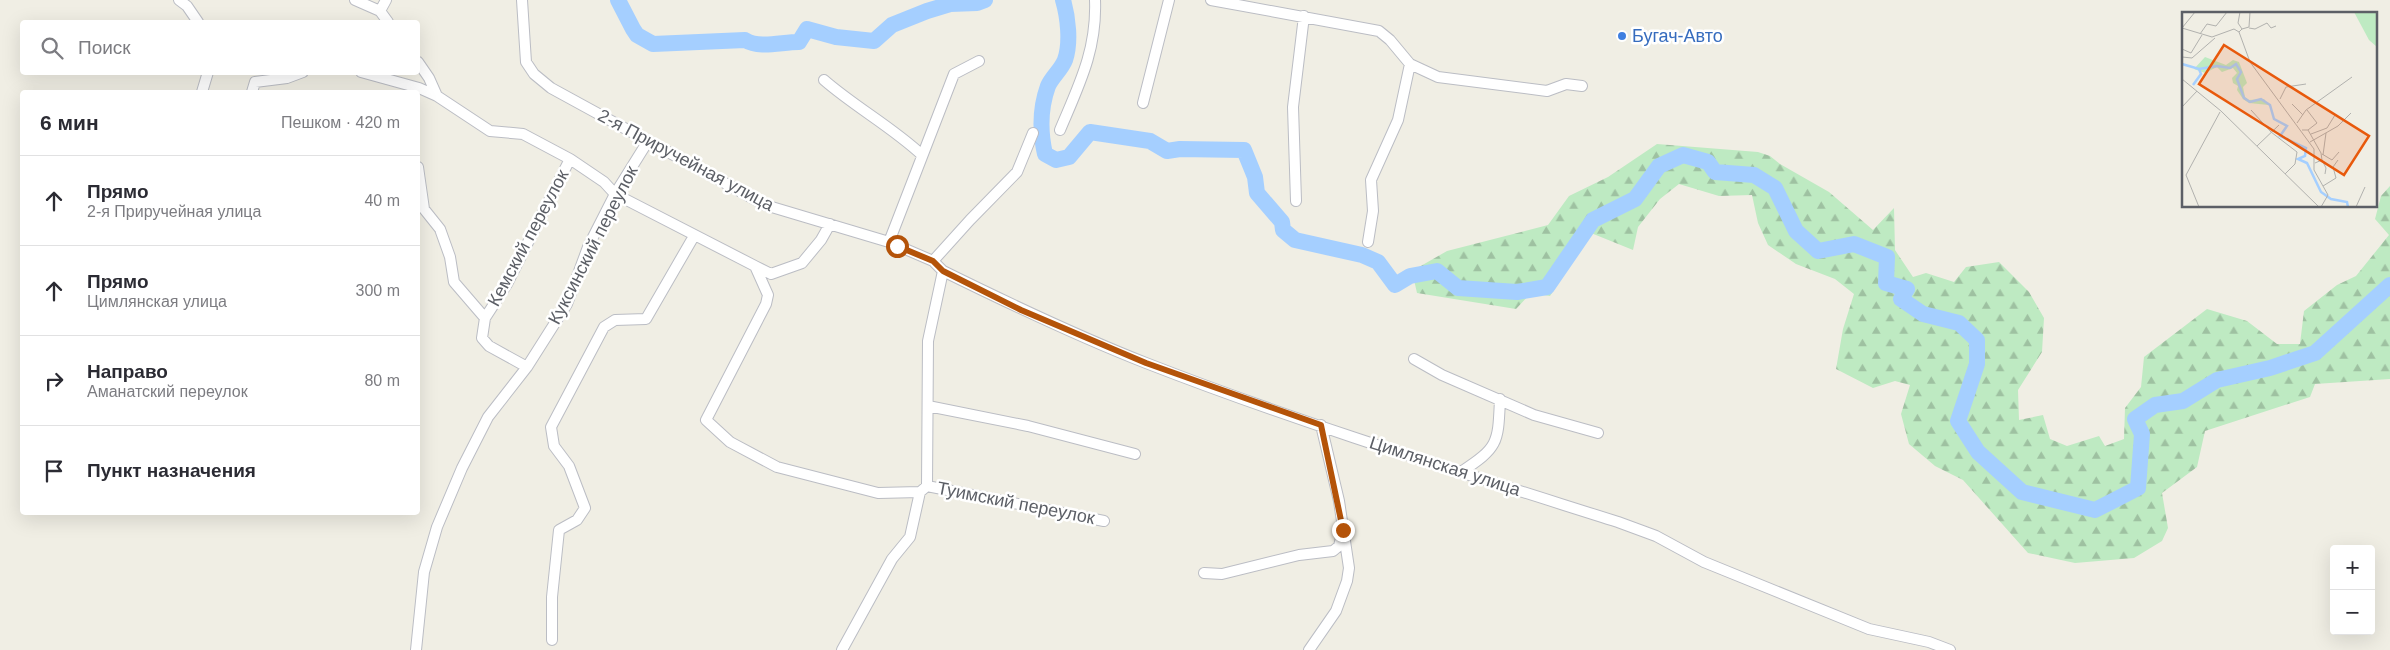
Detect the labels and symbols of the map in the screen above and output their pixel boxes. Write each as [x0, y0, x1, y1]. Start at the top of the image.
inset map [2182, 12, 2378, 208]
place label: Бугач-Авто [1632, 26, 1723, 46]
marker: Бугач-Авто [1616, 30, 1628, 42]
street label: 2-я Приручейная улица [595, 105, 778, 215]
street label: Куксинский переулок [544, 162, 642, 328]
street label: Кемский переулок [484, 166, 572, 310]
route start [886, 235, 909, 258]
street label: Цимлянская улица [1367, 432, 1524, 500]
street label: Туимский переулок [935, 478, 1097, 528]
route end [1332, 519, 1355, 542]

